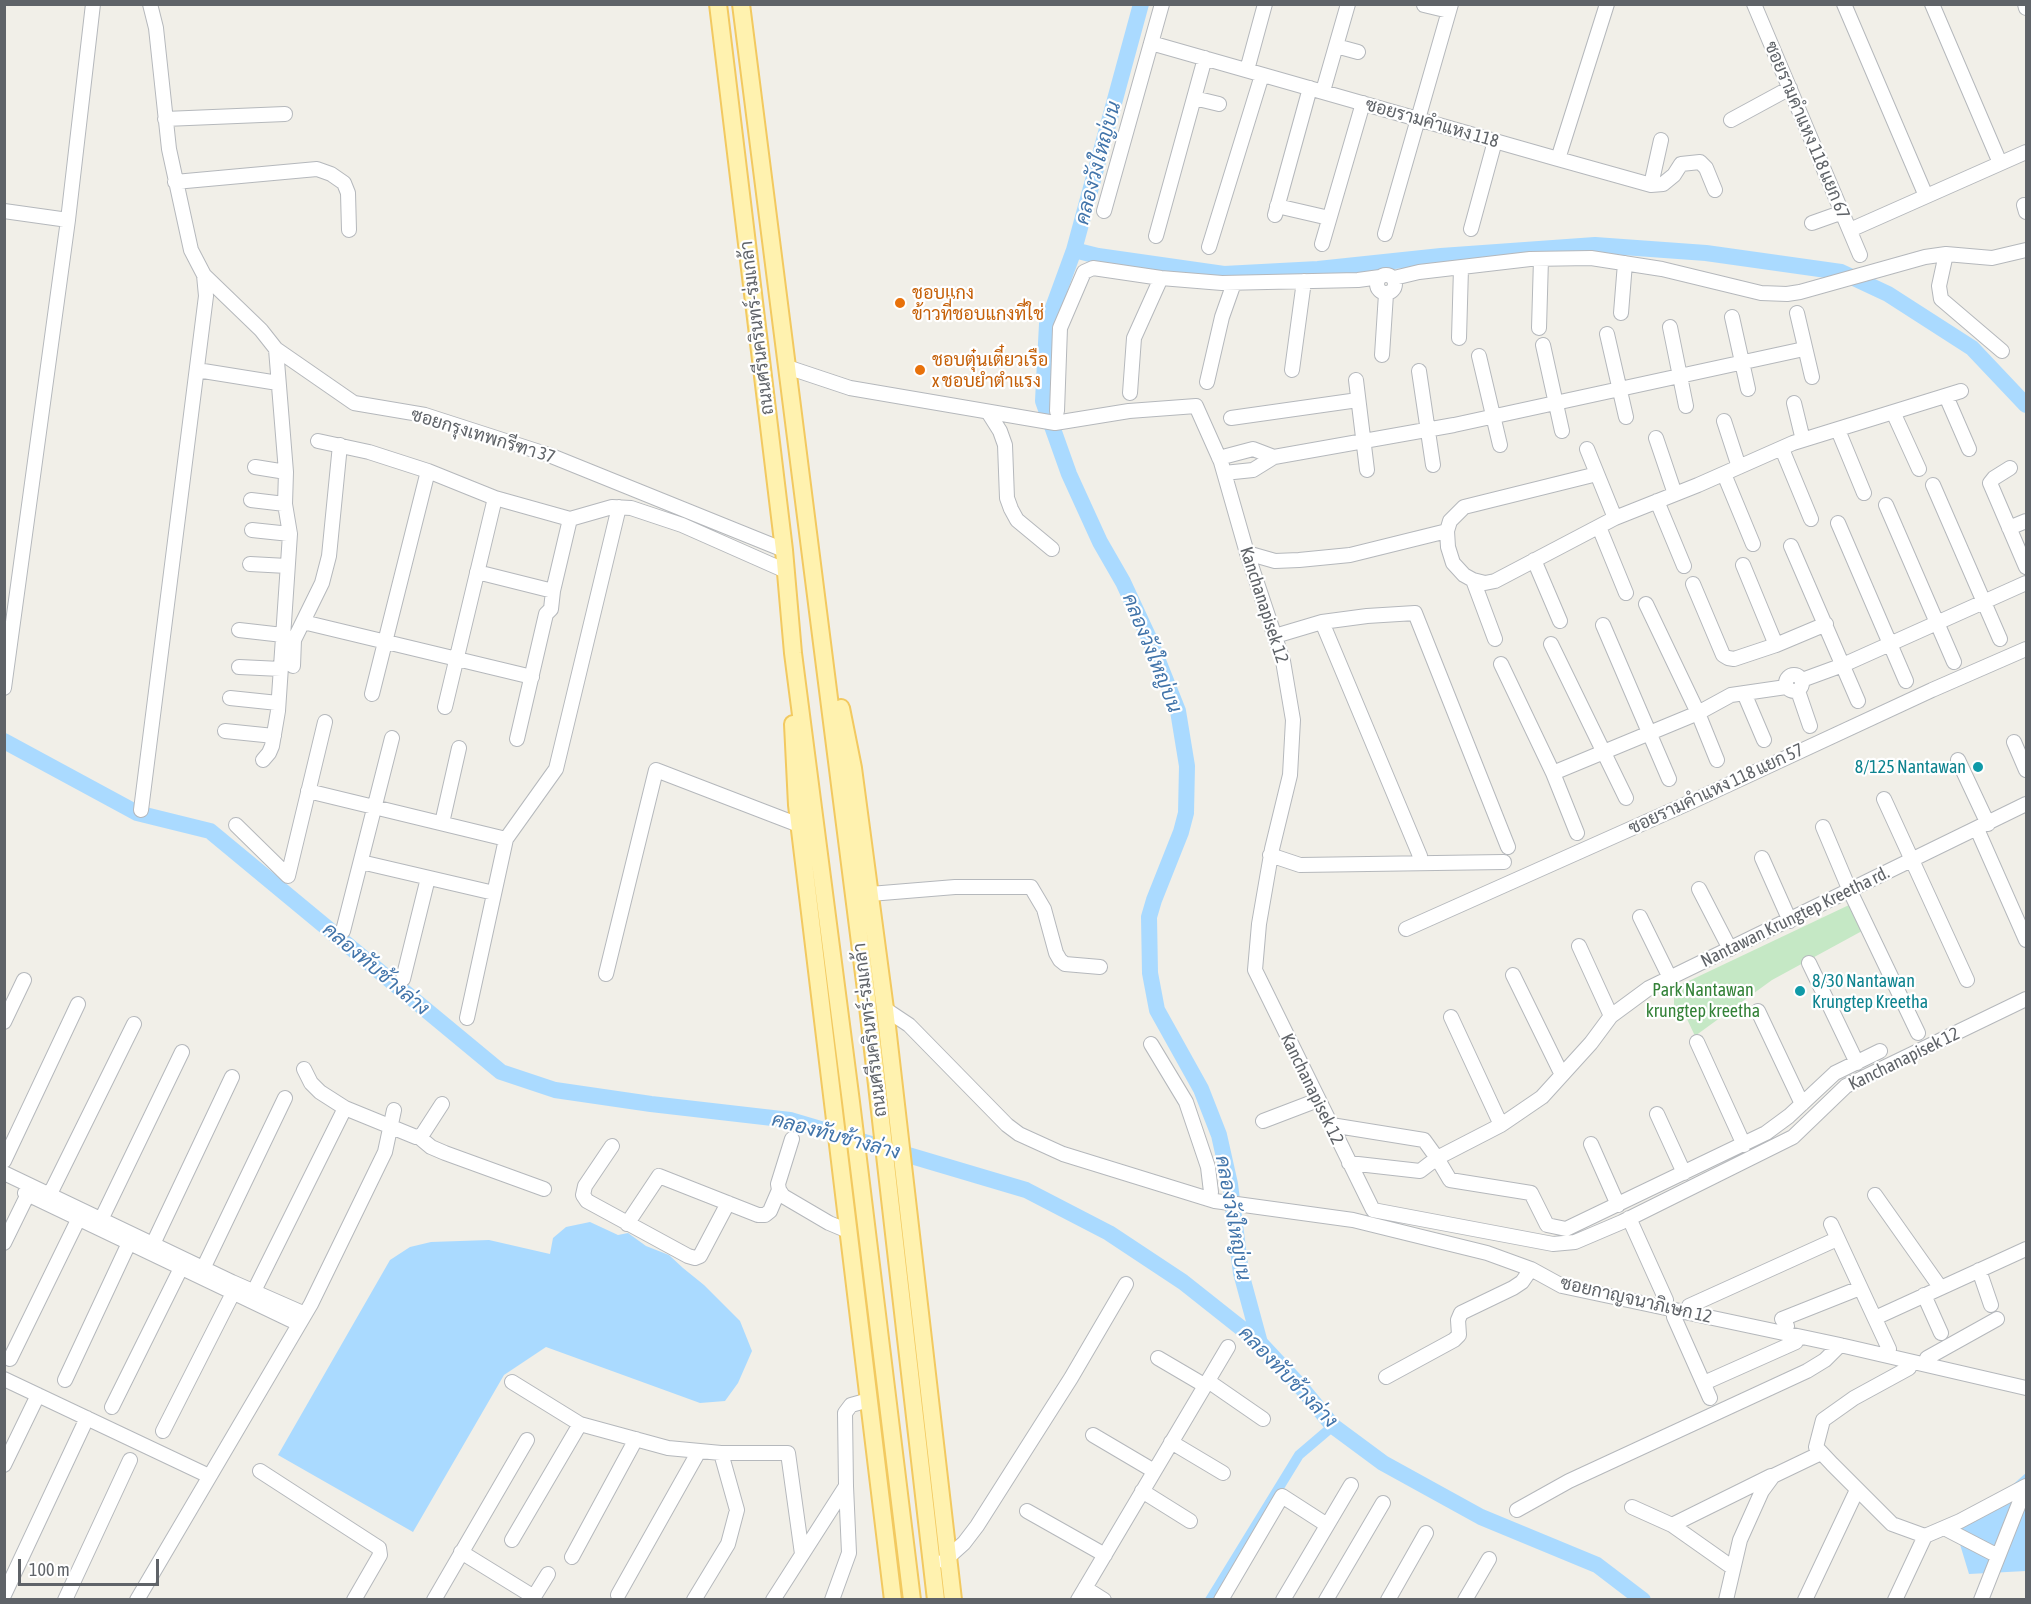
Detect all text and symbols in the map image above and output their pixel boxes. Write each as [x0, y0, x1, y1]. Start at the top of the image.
street label: ซอยรามคำแหง 118 แยก 67 [1760, 38, 1854, 222]
street label: ซอยรามคำแหง 118 [1363, 94, 1501, 152]
water label: คลองวังใหญ่บน [1070, 99, 1126, 227]
street label: ถนนศรีนครินทร์-ร่มเกล้า [736, 240, 778, 416]
place label: ชอบแกง ข้าวที่ชอบแกงที่ใช่ [912, 282, 1044, 324]
marker: ชอบแกง ข้าวที่ชอบแกงที่ใช่ [893, 296, 907, 310]
place label: ชอบตุ๋นเตี๋ยวเรือ x ชอบยำตำแรง [932, 349, 1048, 392]
marker: ชอบตุ๋นเตี๋ยวเรือ x ชอบยำตำแรง [913, 363, 927, 377]
street label: ซอยกรุงเทพกรีฑา 37 [408, 404, 558, 468]
street label: Kanchanapisek 12 [1235, 544, 1293, 666]
water label: คลองวังใหญ่บน [1117, 590, 1187, 716]
street label: ซอยรามคำแหง 118 แยก 57 [1625, 739, 1807, 839]
place label: 8/125 Nantawan [1855, 756, 1966, 778]
marker: 8/125 Nantawan [1971, 760, 1985, 774]
street label: Nantawan Krungtep Kreetha rd. [1697, 862, 1893, 972]
water label: คลองทับช้างล่าง [318, 917, 434, 1021]
street label: ถนนศรีนครินทร์-ร่มเกล้า [849, 942, 891, 1118]
place label: 8/30 Nantawan Krungtep Kreetha [1812, 970, 1928, 1012]
park label: Park Nantawan krungtep kreetha [1646, 979, 1760, 1022]
marker: 8/30 Nantawan Krungtep Kreetha [1793, 984, 1807, 998]
street label: Kanchanapisek 12 [1845, 1023, 1963, 1095]
street label: Kanchanapisek 12 [1276, 1030, 1348, 1148]
water label: คลองทับช้างล่าง [769, 1107, 903, 1165]
water label: คลองวังใหญ่บน [1210, 1154, 1256, 1282]
street label: ซอยกาญจนาภิเษก 12 [1558, 1272, 1714, 1328]
water label: คลองทับช้างล่าง [1234, 1321, 1342, 1433]
scale bar [21, 1547, 162, 1585]
text: 100 m [29, 1559, 70, 1580]

